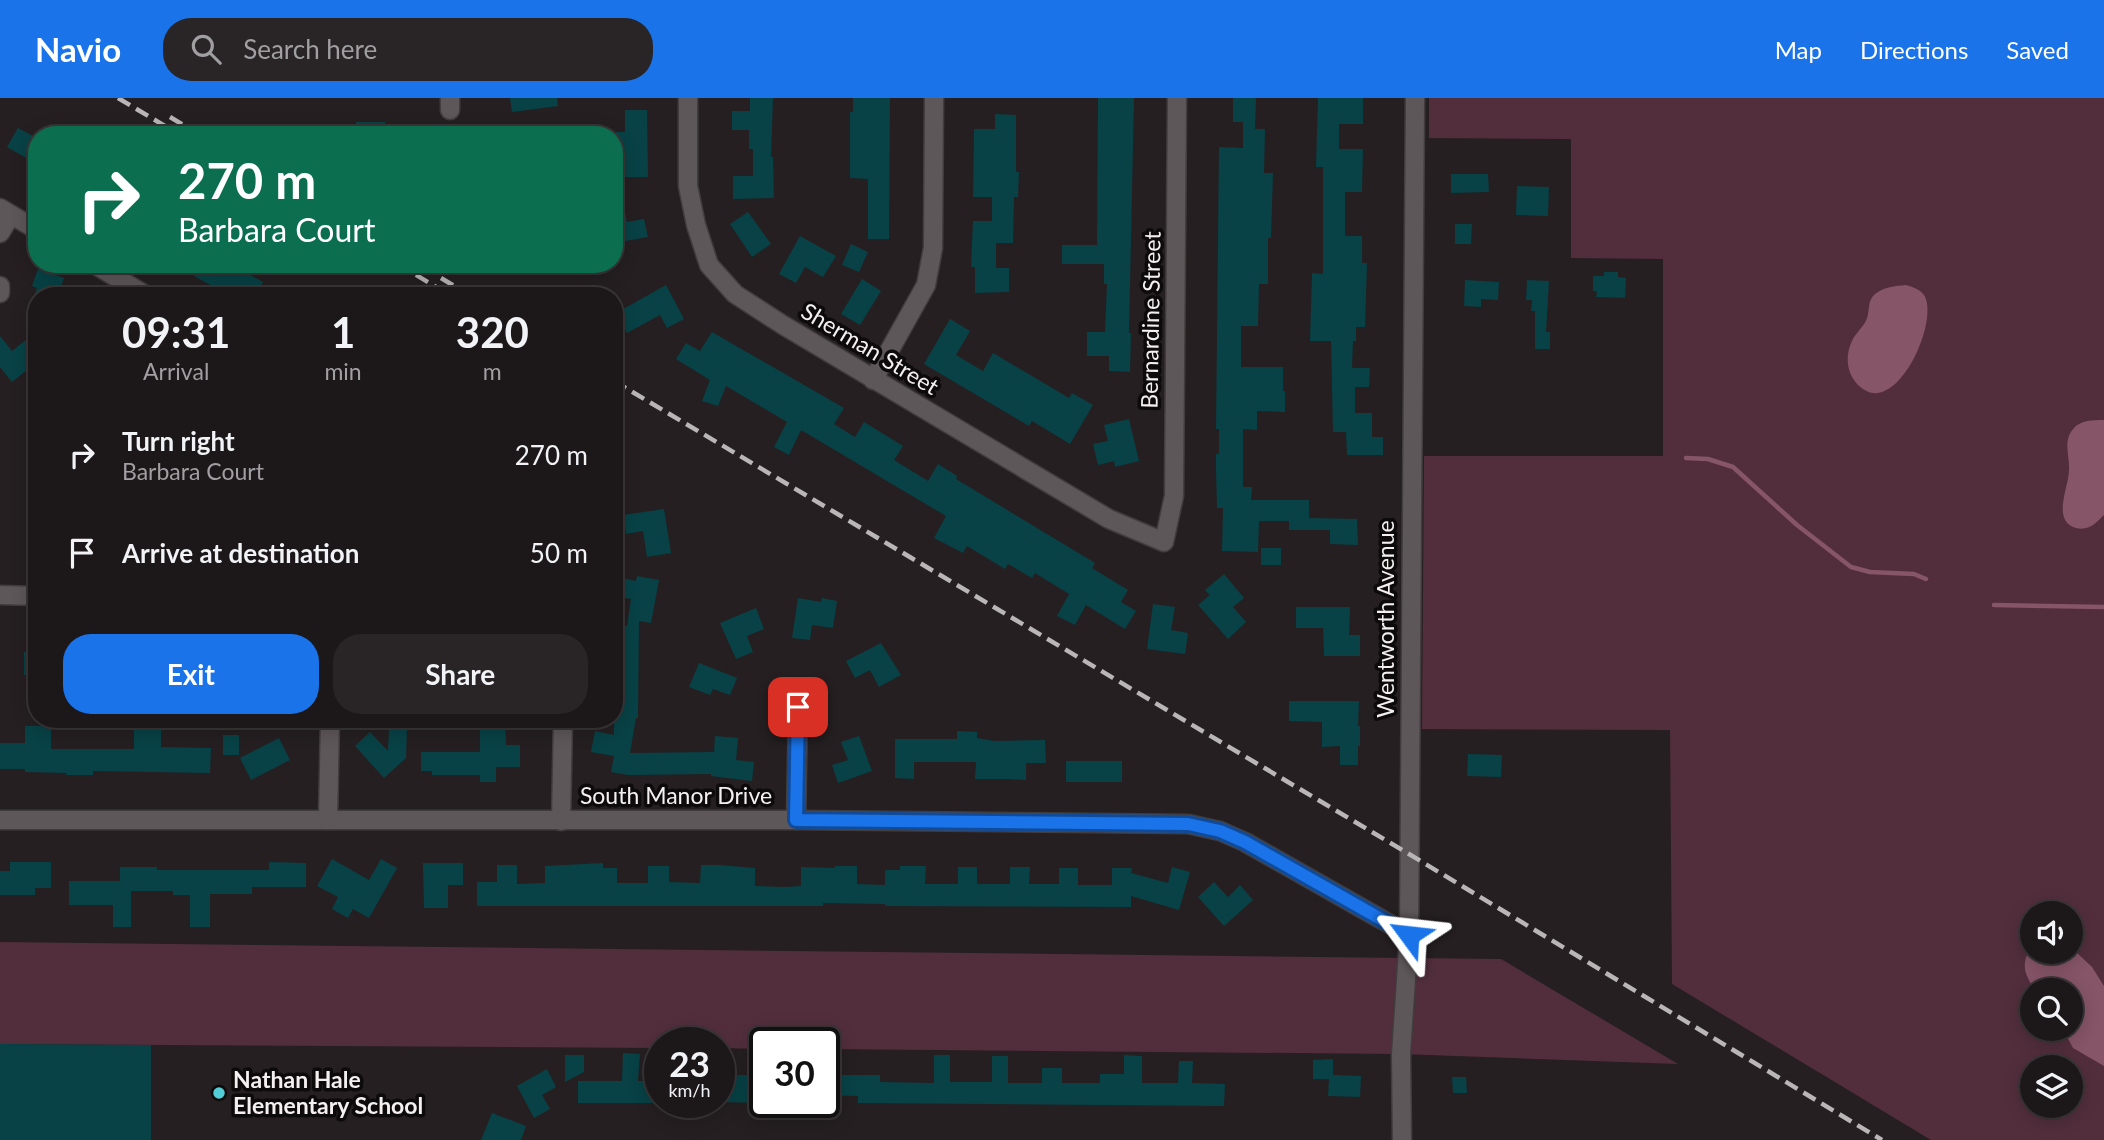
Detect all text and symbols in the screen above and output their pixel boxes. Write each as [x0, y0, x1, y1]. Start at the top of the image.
search box [163, 18, 653, 81]
text: Navio [35, 29, 121, 69]
icon: search [187, 30, 225, 68]
text: Search here [243, 33, 377, 65]
text: Map [1775, 35, 1822, 64]
text: Directions [1860, 35, 1968, 64]
text: Saved [2006, 35, 2069, 64]
text: 270 m [178, 151, 316, 209]
icon: right [63, 154, 154, 245]
text: Barbara Court [178, 210, 375, 249]
street label: Bernardine Street [1134, 230, 1166, 409]
street label: Sherman Street [797, 296, 945, 401]
text: 09:31 [122, 307, 230, 357]
text: 1 [331, 307, 355, 357]
text: 320 [456, 307, 529, 357]
text: Arrival [143, 357, 209, 385]
text: min [324, 357, 362, 385]
text: m [483, 357, 502, 385]
text: Turn right [122, 425, 235, 457]
icon: right [63, 436, 101, 474]
text: 270 m [515, 439, 588, 471]
text: Barbara Court [122, 457, 264, 485]
street label: Wentworth Avenue [1371, 520, 1399, 718]
icon: arrive [63, 534, 101, 572]
text: Arrive at destination [122, 537, 359, 569]
text: 50 m [530, 537, 588, 569]
button: Exit [63, 634, 319, 714]
button: Share [333, 634, 588, 714]
pin [768, 677, 828, 737]
icon: arrive [779, 688, 817, 726]
street label: South Manor Drive [580, 781, 772, 809]
position arrow [1372, 898, 1446, 972]
map controls [2020, 901, 2083, 1118]
button: sound [2020, 901, 2083, 964]
button: search [2020, 978, 2083, 1041]
speed limit sign: 30 [749, 1027, 840, 1118]
text: 23 [669, 1042, 710, 1084]
button: layers [2020, 1055, 2083, 1118]
place label: Nathan Hale Elementary School [233, 1065, 423, 1119]
text: km/h [668, 1079, 711, 1101]
marker: Nathan Hale Elementary School [211, 1085, 227, 1101]

